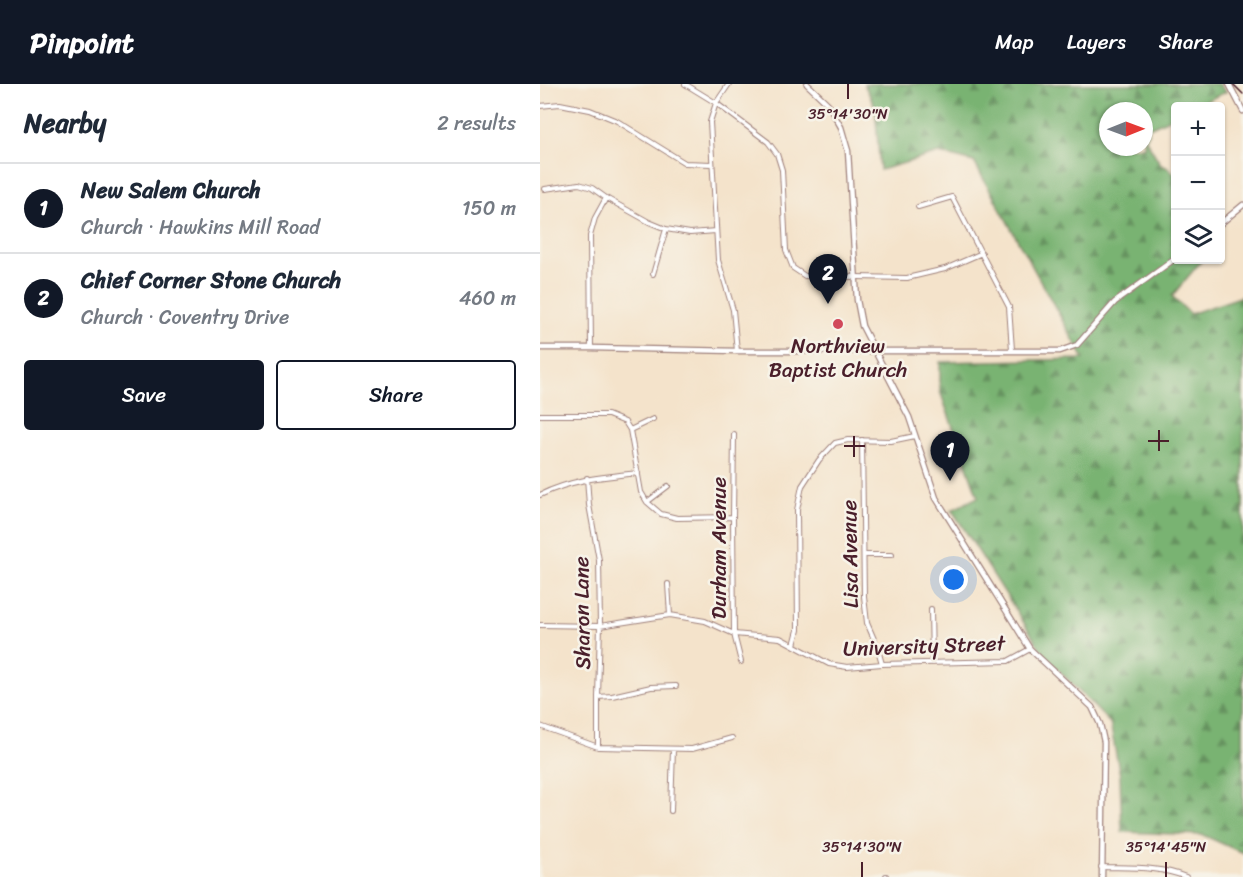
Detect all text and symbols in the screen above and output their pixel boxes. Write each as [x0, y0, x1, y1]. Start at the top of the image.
text: Pinpoint [30, 18, 134, 67]
text: Map [995, 23, 1034, 61]
text: Layers [1067, 23, 1126, 61]
text: Share [1159, 23, 1213, 61]
text: Nearby [24, 100, 106, 146]
text: 35°14'30"N [808, 101, 888, 127]
north arrow [1099, 102, 1153, 156]
map controls [1171, 102, 1225, 264]
button: + [1171, 102, 1225, 156]
text: 2 results [437, 106, 516, 141]
button: − [1171, 156, 1225, 210]
text: New Salem Church [81, 171, 261, 210]
text: 1 [39, 191, 48, 226]
text: 150 m [462, 191, 516, 226]
text: Church · Hawkins Mill Road [81, 210, 320, 245]
button: layers [1171, 210, 1225, 264]
pin: 2 [808, 254, 848, 304]
text: Chief Corner Stone Church [81, 261, 341, 300]
text: 2 [38, 281, 49, 316]
text: 460 m [459, 281, 516, 316]
text: Church · Coventry Drive [81, 300, 289, 335]
marker: Northview Baptist Church [831, 317, 845, 331]
place label: Northview Baptist Church [769, 327, 907, 389]
button: Save [24, 360, 264, 430]
button: Share [276, 360, 516, 430]
pin: 1 [930, 432, 970, 481]
street label: Durham Avenue [700, 477, 738, 619]
street label: Lisa Avenue [830, 499, 870, 608]
street label: Sharon Lane [562, 556, 602, 670]
your location [939, 565, 968, 594]
street label: University Street [842, 624, 1007, 668]
text: 35°14'30"N [822, 834, 902, 860]
text: 35°14'45"N [1126, 834, 1207, 860]

